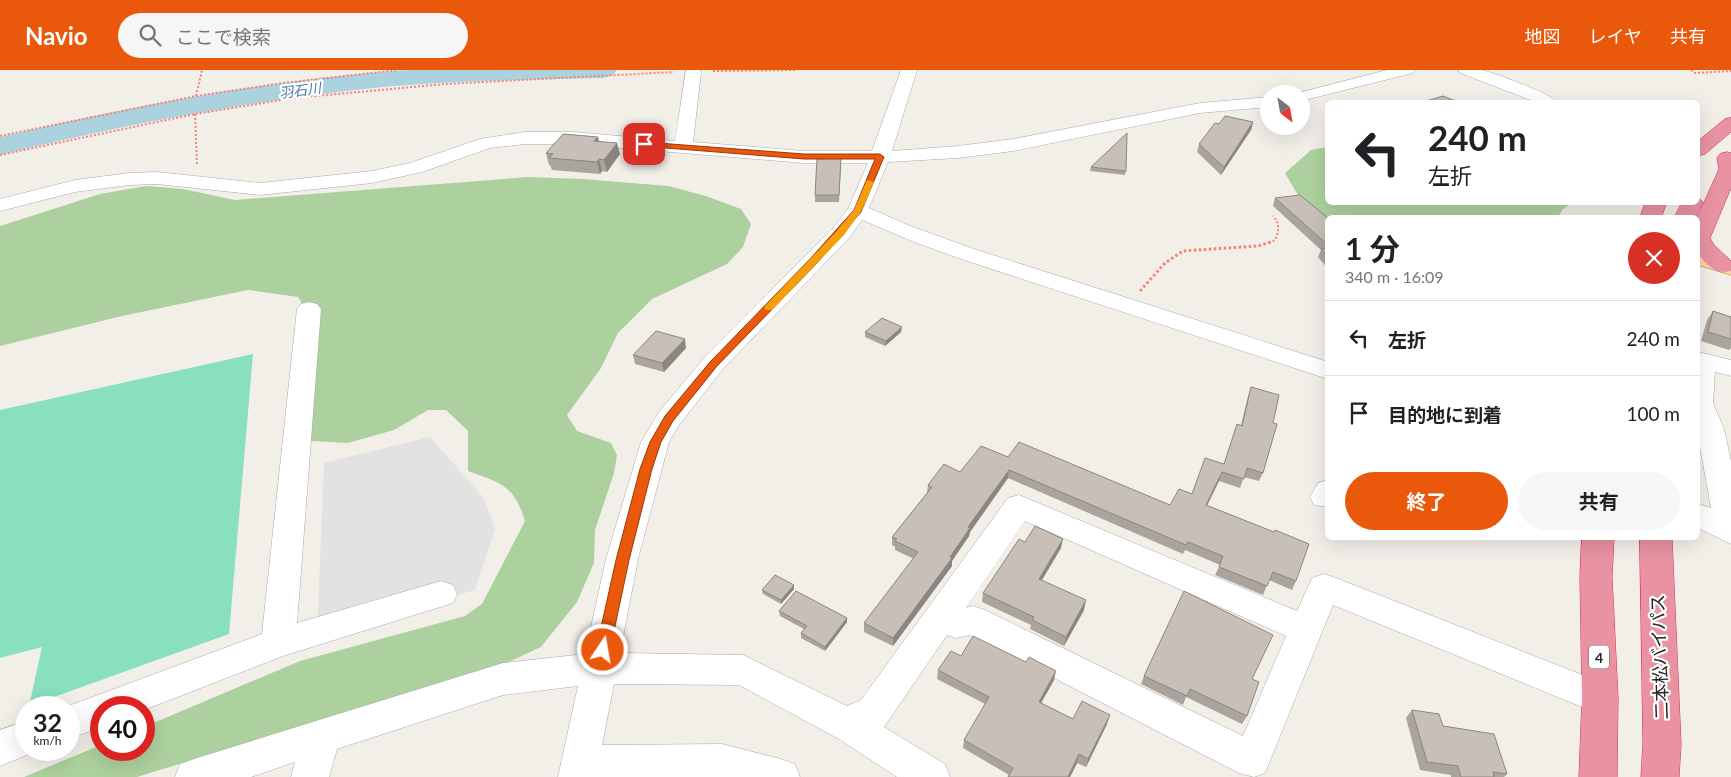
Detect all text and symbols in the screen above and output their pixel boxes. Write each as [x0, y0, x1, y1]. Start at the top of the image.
search box [118, 13, 468, 58]
text: Navio [25, 21, 88, 50]
icon: search [136, 21, 164, 49]
text: ここで検索 [176, 25, 271, 48]
text: 地図 [1525, 25, 1561, 47]
text: レイヤ [1589, 25, 1642, 47]
text: 共有 [1670, 25, 1706, 47]
water label: 羽石川 [278, 78, 324, 101]
north arrow [1260, 85, 1310, 135]
map controls [1260, 85, 1310, 135]
text: 240 m [1428, 116, 1527, 158]
icon: left [1345, 120, 1410, 185]
pin [623, 123, 665, 165]
icon: arrive [630, 130, 658, 158]
text: 左折 [1428, 162, 1472, 189]
text: 1 分 [1345, 230, 1400, 266]
button: close [1628, 232, 1680, 284]
text: 340 m · 16:09 [1345, 267, 1444, 286]
icon: left [1345, 324, 1373, 352]
text: 240 m [1626, 327, 1680, 350]
text: 左折 [1388, 328, 1426, 351]
icon: arrive [1345, 399, 1373, 427]
text: 100 m [1626, 402, 1680, 425]
text: 目的地に到着 [1388, 403, 1502, 426]
button: 終了 [1345, 472, 1508, 530]
button: 共有 [1518, 472, 1680, 530]
street label: 二本松バイパス [1646, 594, 1672, 720]
position arrow [576, 623, 628, 675]
road number: 4 [1589, 646, 1609, 668]
speed limit sign: 40 [90, 696, 155, 761]
text: 32 [33, 707, 62, 737]
text: km/h [33, 733, 62, 748]

